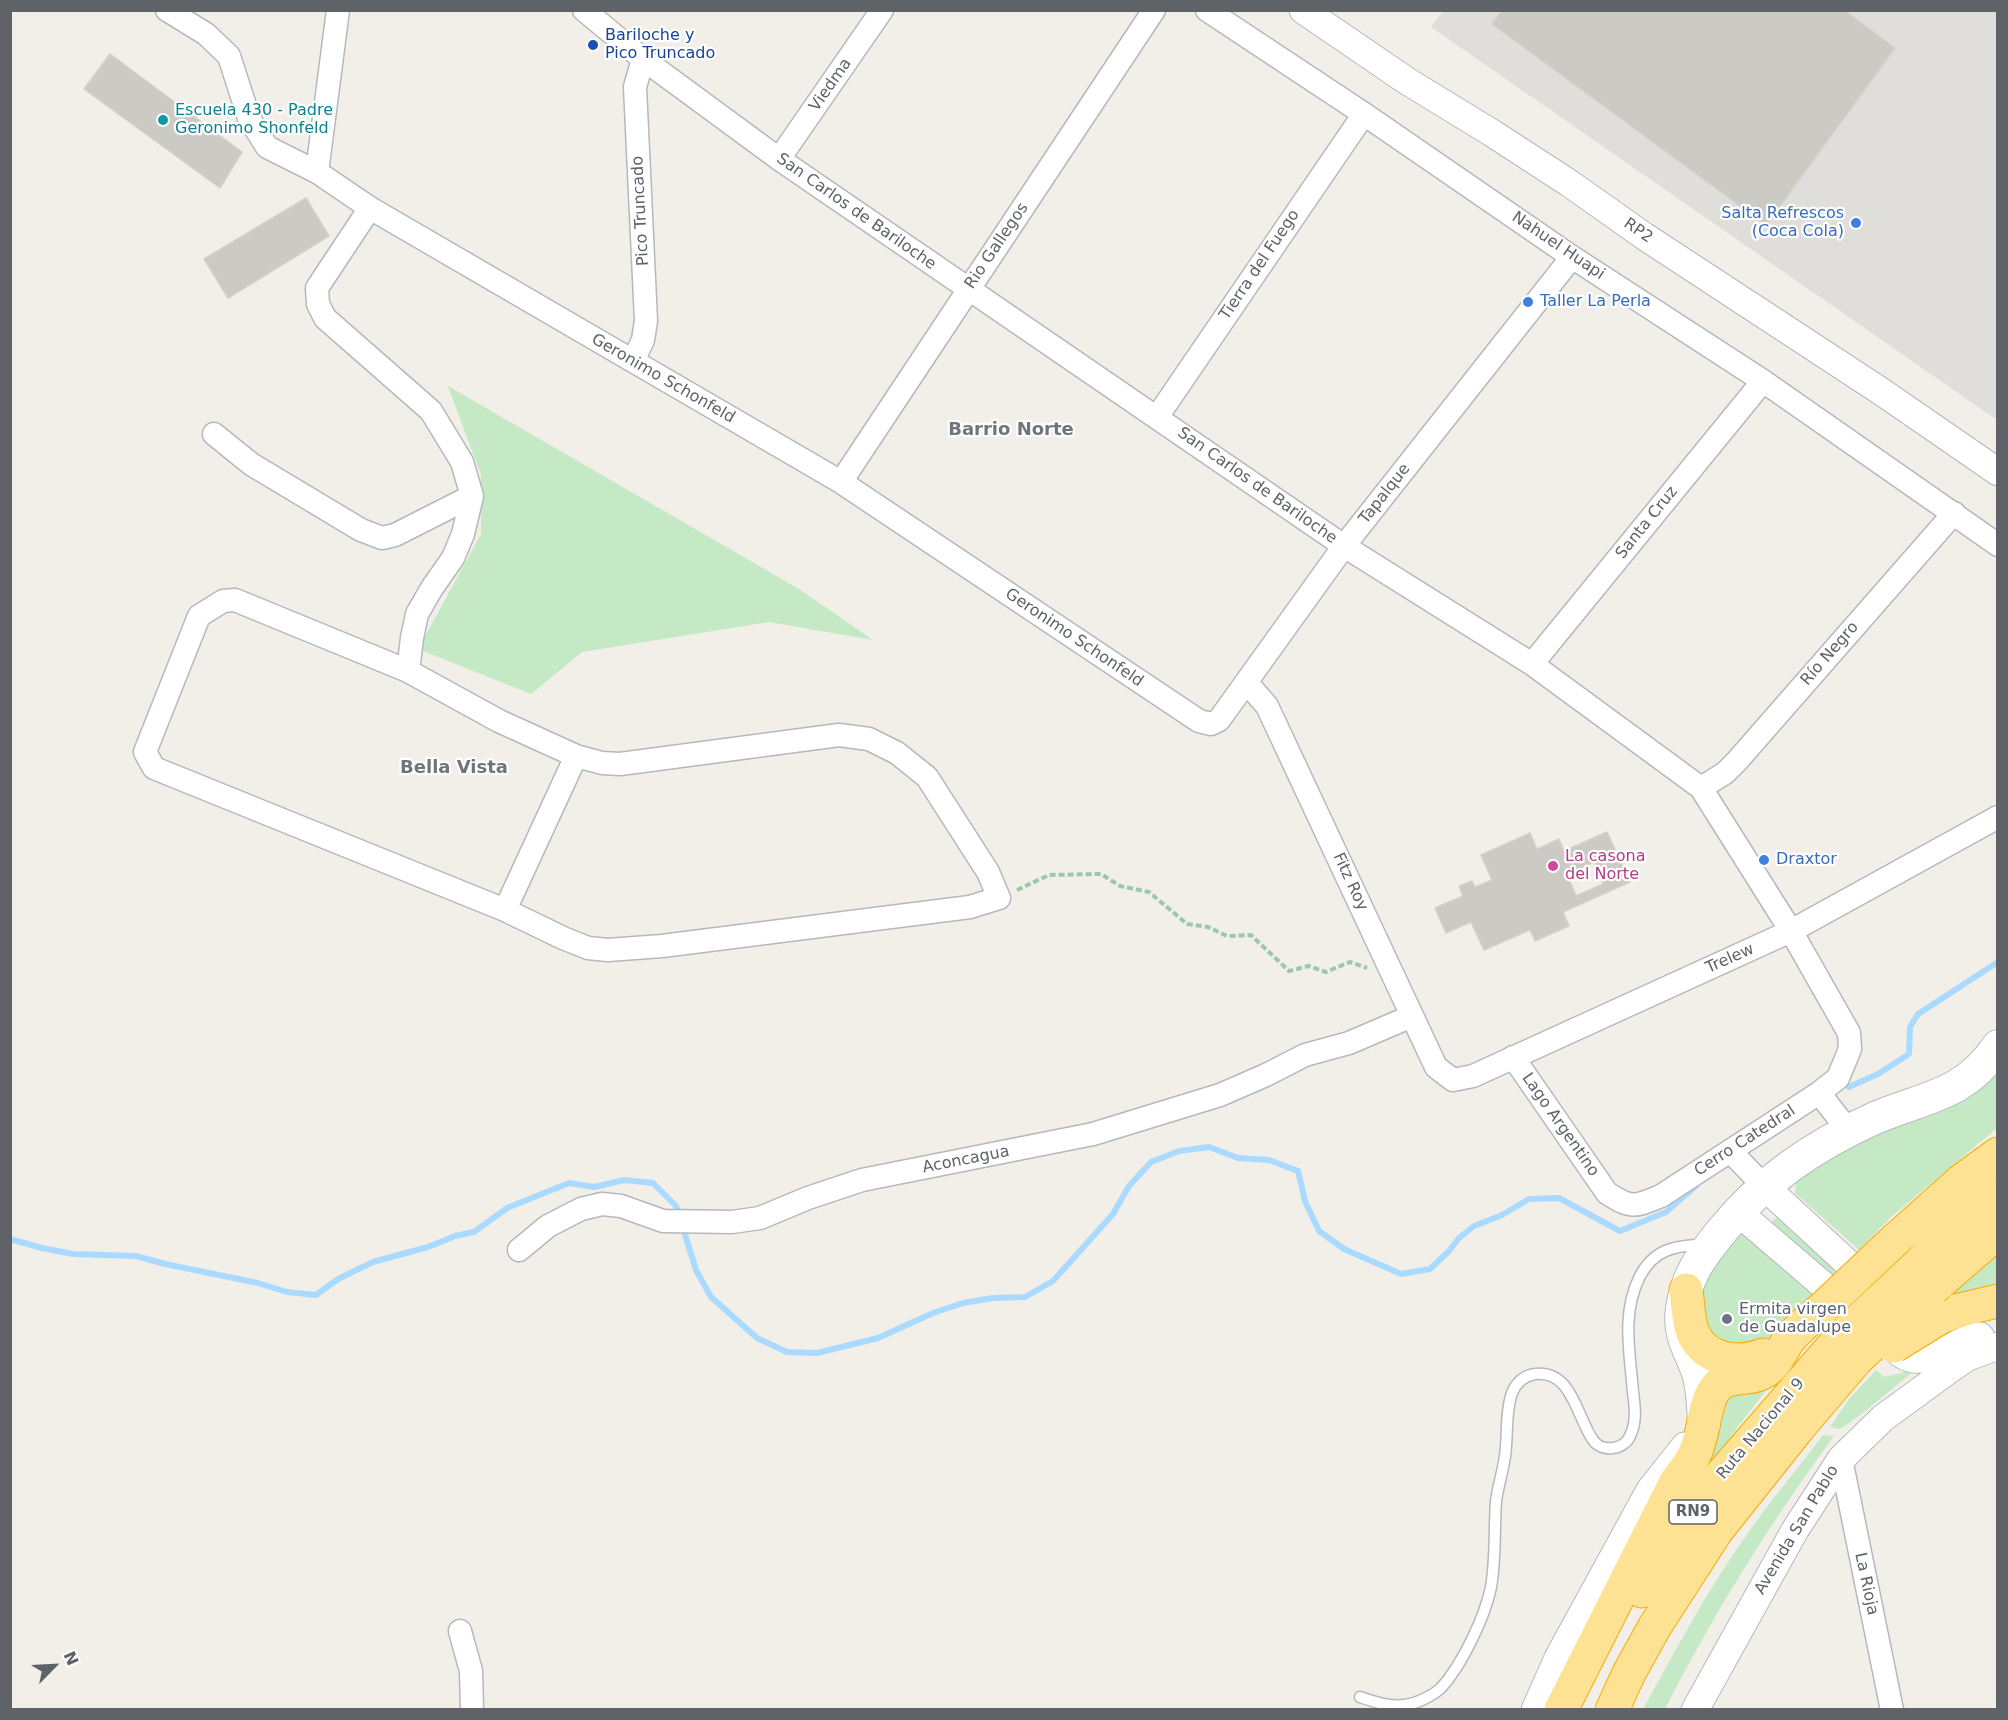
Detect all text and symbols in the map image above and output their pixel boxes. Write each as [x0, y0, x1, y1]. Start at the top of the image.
place label: Bariloche y Pico Truncado [605, 26, 715, 64]
marker: Bariloche y Pico Truncado [586, 38, 600, 52]
street label: Viedma [806, 55, 856, 115]
place label: Escuela 430 - Padre Geronimo Shonfeld [175, 101, 333, 139]
marker: Escuela 430 - Padre Geronimo Shonfeld [156, 113, 170, 127]
street label: San Carlos de Bariloche [773, 150, 939, 274]
street label: Pico Truncado [629, 155, 653, 267]
street label: Rio Gallegos [961, 199, 1033, 293]
place label: Salta Refrescos (Coca Cola) [1721, 204, 1844, 242]
street label: Tierra del Fuego [1216, 206, 1304, 324]
street label: Nahuel Huapi [1508, 208, 1608, 284]
street label: RP2 [1620, 214, 1656, 248]
marker: Salta Refrescos (Coca Cola) [1849, 216, 1863, 230]
place label: Taller La Perla [1540, 292, 1651, 312]
marker: Taller La Perla [1521, 295, 1535, 309]
street label: Geronimo Schonfeld [588, 330, 738, 428]
district label: Barrio Norte [948, 419, 1074, 441]
street label: San Carlos de Bariloche [1174, 424, 1340, 548]
street label: Tapalque [1355, 460, 1415, 528]
street label: Santa Cruz [1612, 483, 1682, 563]
street label: Geronimo Schonfeld [1001, 585, 1147, 691]
street label: Río Negro [1797, 618, 1863, 690]
district label: Bella Vista [400, 757, 508, 779]
place label: La casona del Norte [1565, 847, 1645, 885]
street label: Fitz Roy [1328, 850, 1372, 914]
place label: Draxtor [1776, 850, 1837, 870]
marker: Draxtor [1757, 853, 1771, 867]
marker: La casona del Norte [1546, 859, 1560, 873]
street label: Trelew [1703, 940, 1757, 978]
street label: Lago Argentino [1517, 1070, 1603, 1180]
street label: Cerro Catedral [1691, 1101, 1799, 1181]
street label: Aconcagua [921, 1142, 1011, 1178]
place label: Ermita virgen de Guadalupe [1739, 1300, 1851, 1338]
marker: Ermita virgen de Guadalupe [1720, 1312, 1734, 1326]
street label: Ruta Nacional 9 [1713, 1375, 1809, 1483]
street label: Avenida San Pablo [1751, 1462, 1843, 1598]
road number: RN9 [1669, 1500, 1717, 1524]
street label: La Rioja [1850, 1551, 1882, 1617]
north arrow [24, 1636, 84, 1696]
text: N [59, 1648, 82, 1668]

